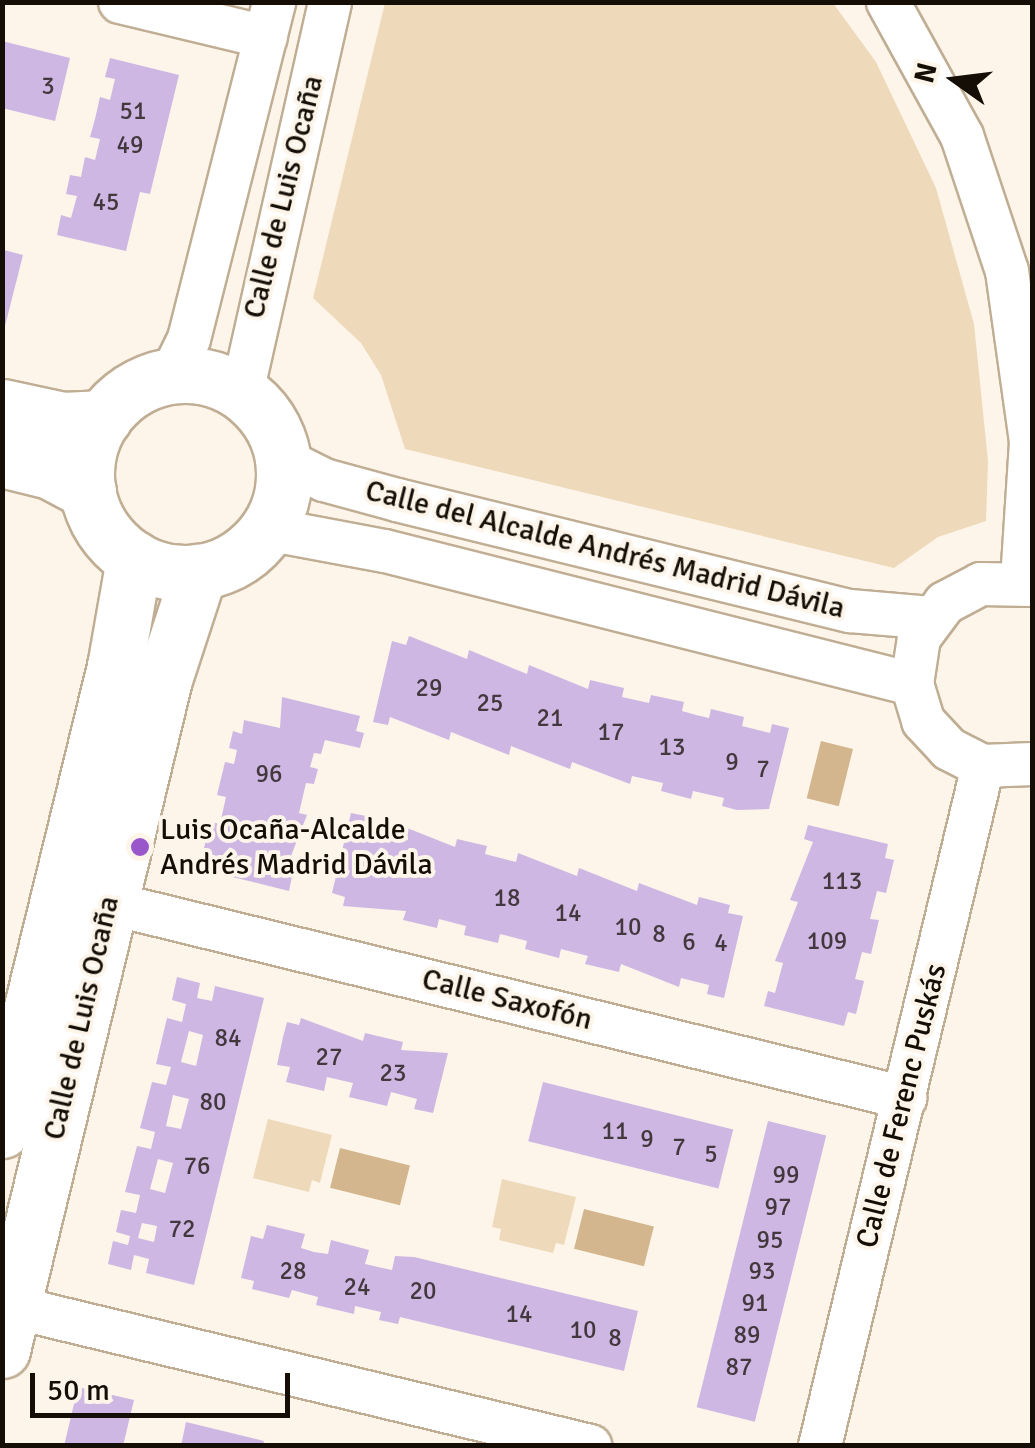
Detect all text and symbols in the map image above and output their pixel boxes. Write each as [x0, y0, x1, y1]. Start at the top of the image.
north arrow [905, 30, 1005, 130]
text: N [907, 59, 945, 86]
house number: 3 [41, 71, 55, 101]
street label: Calle de Luis Ocaña [236, 72, 332, 322]
house number: 51 [120, 96, 146, 126]
house number: 49 [117, 130, 143, 160]
house number: 45 [93, 187, 119, 217]
street label: Calle del Alcalde Andrés Madrid Dávila [362, 473, 848, 627]
house number: 29 [416, 673, 442, 703]
house number: 25 [477, 688, 503, 718]
house number: 21 [537, 703, 563, 733]
house number: 17 [598, 717, 624, 747]
house number: 13 [659, 732, 685, 762]
house number: 9 [725, 747, 739, 777]
house number: 7 [756, 754, 770, 784]
house number: 96 [256, 759, 282, 789]
place label: Luis Ocaña-Alcalde Andrés Madrid Dávila [160, 812, 433, 882]
marker: Luis Ocaña-Alcalde Andrés Madrid Dávila [129, 836, 151, 858]
house number: 113 [822, 866, 862, 896]
house number: 18 [494, 883, 520, 913]
street label: Calle de Luis Ocaña [36, 893, 128, 1143]
house number: 14 [555, 898, 581, 928]
house number: 10 [615, 912, 641, 942]
house number: 8 [652, 919, 666, 949]
house number: 109 [807, 926, 847, 956]
house number: 6 [682, 927, 696, 957]
house number: 4 [714, 928, 728, 958]
street label: Calle de Ferenc Puskás [849, 960, 955, 1252]
street label: Calle Saxofón [418, 961, 596, 1039]
house number: 84 [215, 1023, 241, 1053]
house number: 27 [316, 1042, 342, 1072]
house number: 23 [380, 1058, 406, 1088]
house number: 80 [200, 1087, 226, 1117]
house number: 11 [602, 1116, 628, 1146]
house number: 9 [640, 1124, 654, 1154]
house number: 7 [672, 1132, 686, 1162]
house number: 5 [704, 1139, 718, 1169]
house number: 76 [184, 1151, 210, 1181]
house number: 99 [773, 1160, 799, 1190]
house number: 97 [765, 1192, 791, 1222]
house number: 72 [169, 1214, 195, 1244]
house number: 95 [757, 1225, 783, 1255]
house number: 28 [280, 1256, 306, 1286]
house number: 93 [749, 1256, 775, 1286]
house number: 24 [344, 1272, 370, 1302]
house number: 20 [410, 1276, 436, 1306]
house number: 91 [742, 1288, 768, 1318]
house number: 14 [506, 1299, 532, 1329]
house number: 10 [570, 1315, 596, 1345]
house number: 89 [734, 1320, 760, 1350]
house number: 8 [608, 1323, 622, 1353]
house number: 87 [726, 1352, 752, 1382]
scale bar [35, 1353, 295, 1415]
text: 50 m [47, 1372, 110, 1409]

